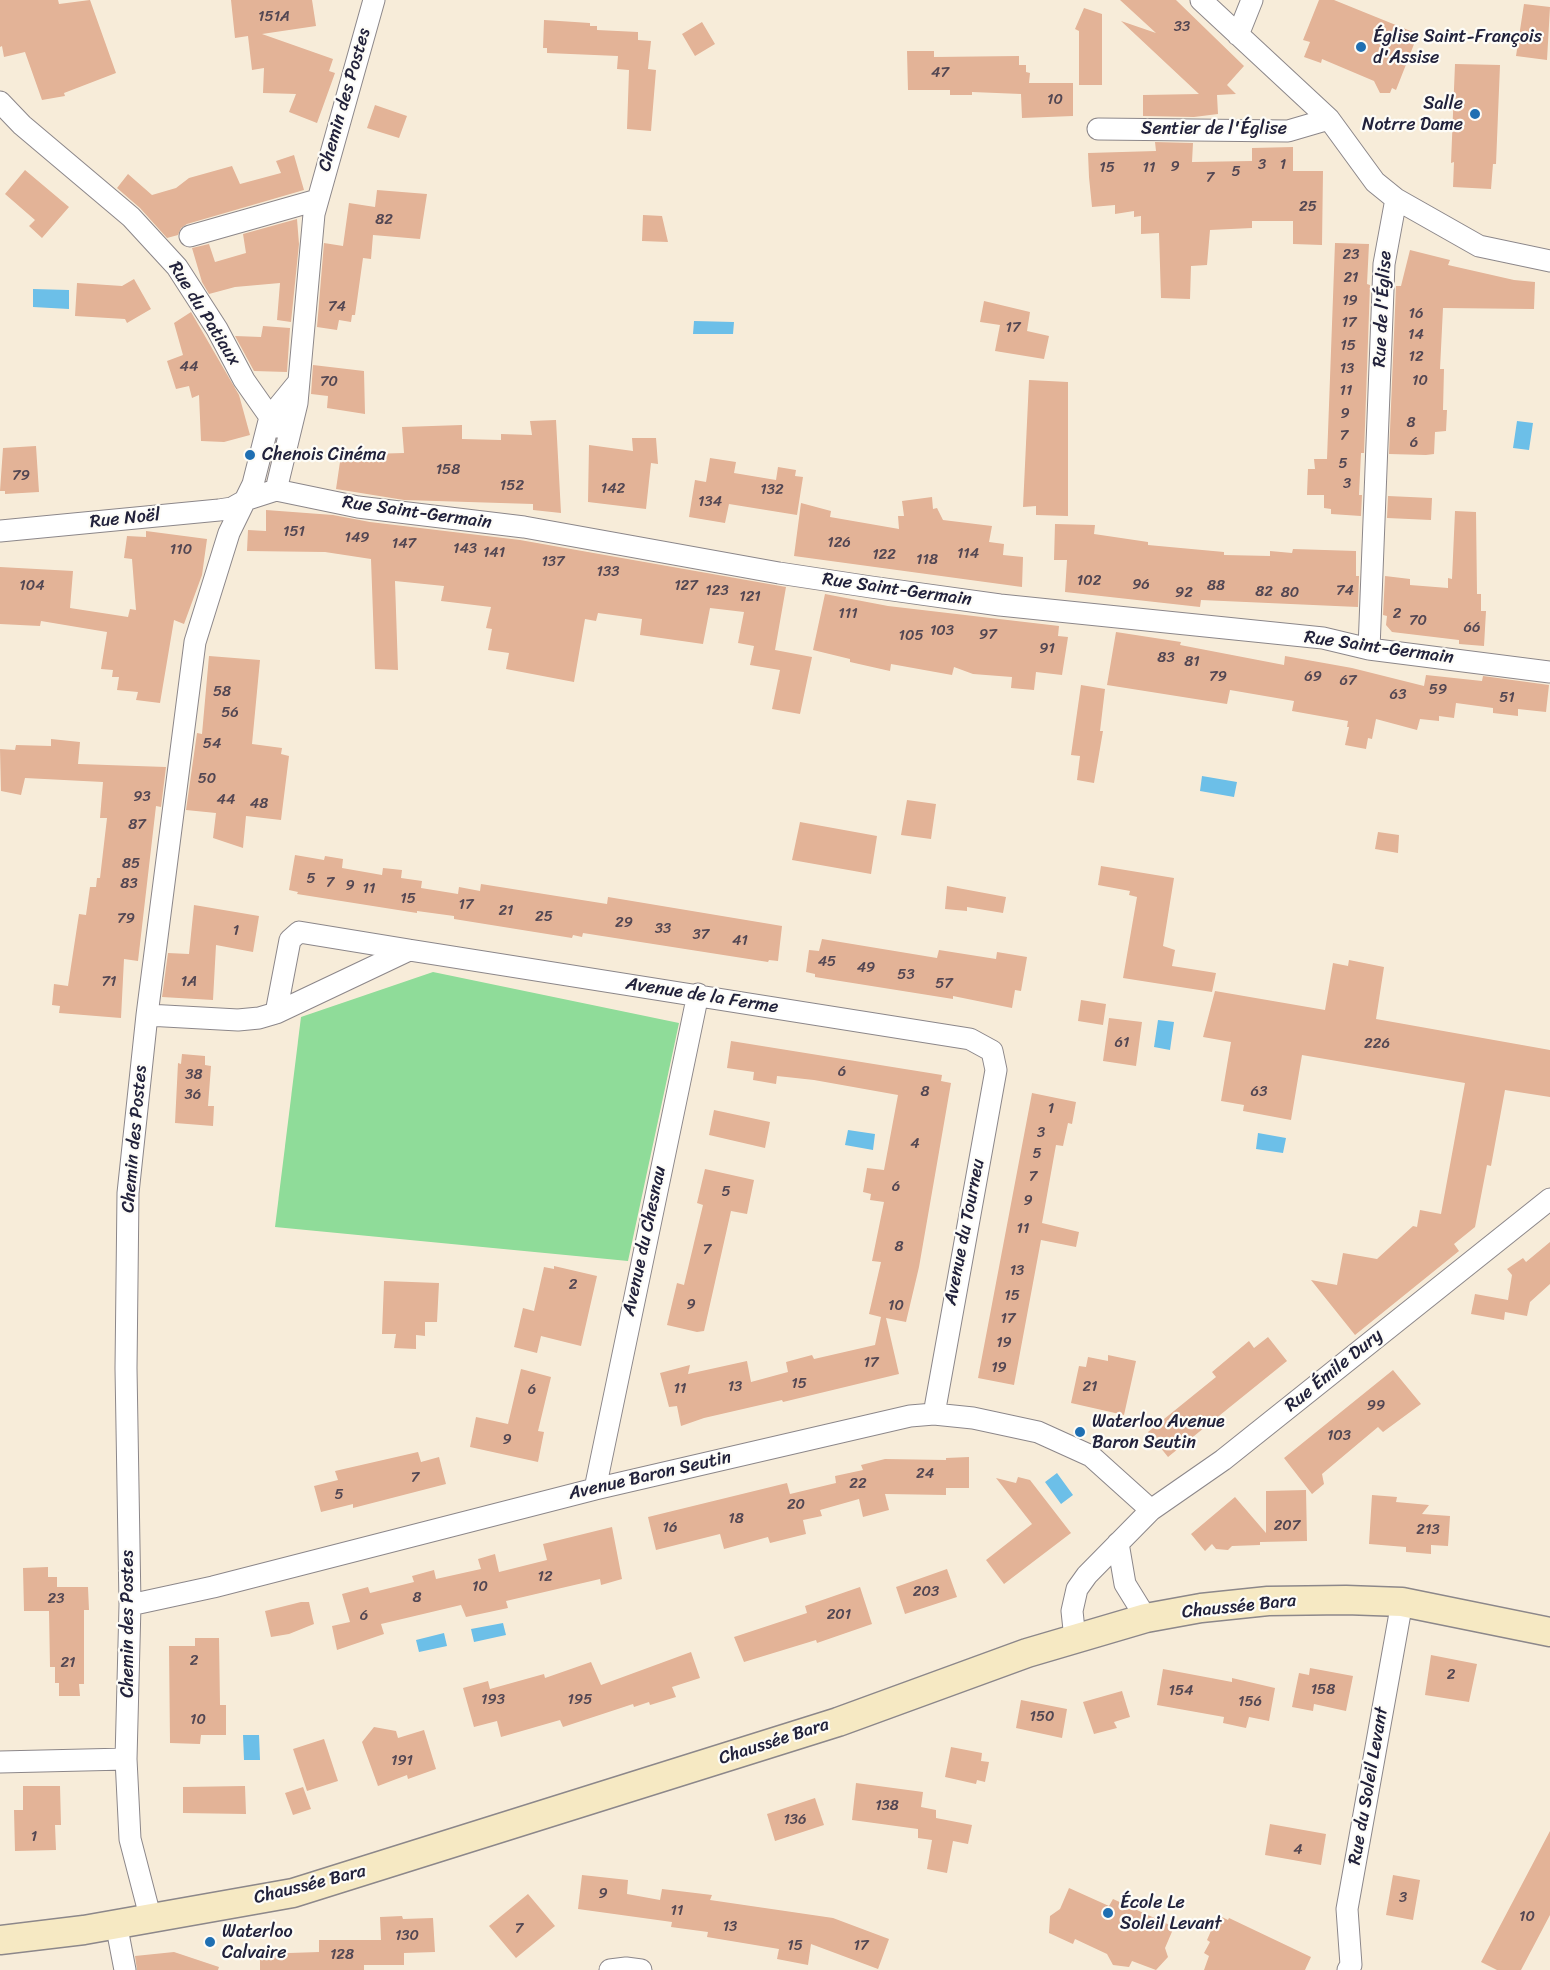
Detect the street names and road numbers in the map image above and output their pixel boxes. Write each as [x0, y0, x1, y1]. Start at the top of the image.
street label: Chemin des Postes [314, 26, 376, 174]
street label: Sentier de l'Église [1141, 118, 1287, 140]
street label: Rue de l'Église [1369, 250, 1397, 368]
street label: Rue du Patiaux [163, 258, 245, 370]
street label: Rue Saint-Germain [341, 492, 493, 534]
street label: Rue Noël [89, 505, 161, 533]
street label: Rue Saint-Germain [821, 569, 973, 611]
street label: Rue Saint-Germain [1303, 627, 1455, 669]
street label: Avenue de la Ferme [624, 973, 780, 1019]
street label: Chemin des Postes [118, 1064, 152, 1214]
street label: Avenue du Tourneu [940, 1157, 990, 1307]
street label: Avenue du Chesnau [619, 1164, 671, 1318]
street label: Rue Émile Dury [1281, 1325, 1387, 1417]
street label: Avenue Baron Seutin [567, 1447, 733, 1505]
street label: Chemin des Postes [117, 1550, 139, 1698]
street label: Chaussée Bara [1181, 1590, 1297, 1624]
street label: Rue du Soleil Levant [1344, 1705, 1394, 1867]
street label: Chaussée Bara [716, 1714, 832, 1770]
street label: Chaussée Bara [252, 1861, 368, 1909]

